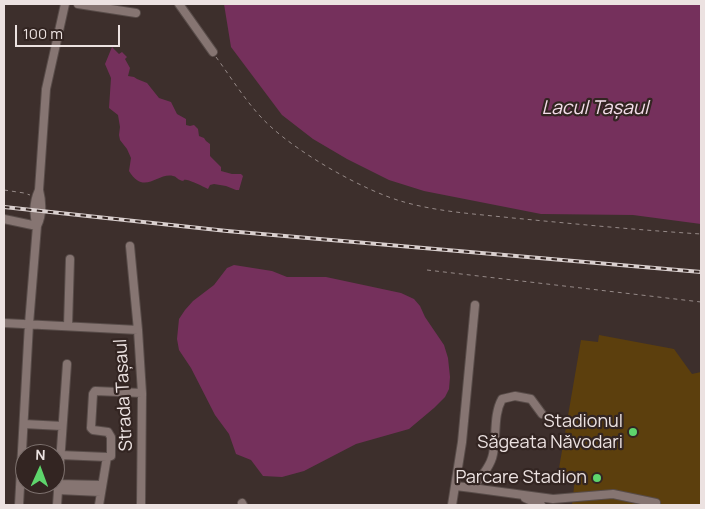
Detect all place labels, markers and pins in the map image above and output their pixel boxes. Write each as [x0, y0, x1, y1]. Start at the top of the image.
place label: Stadionul Săgeata Năvodari [477, 411, 623, 454]
marker: Stadionul Săgeata Năvodari [627, 426, 639, 438]
place label: Parcare Stadion [455, 467, 587, 489]
marker: Parcare Stadion [591, 472, 603, 484]

